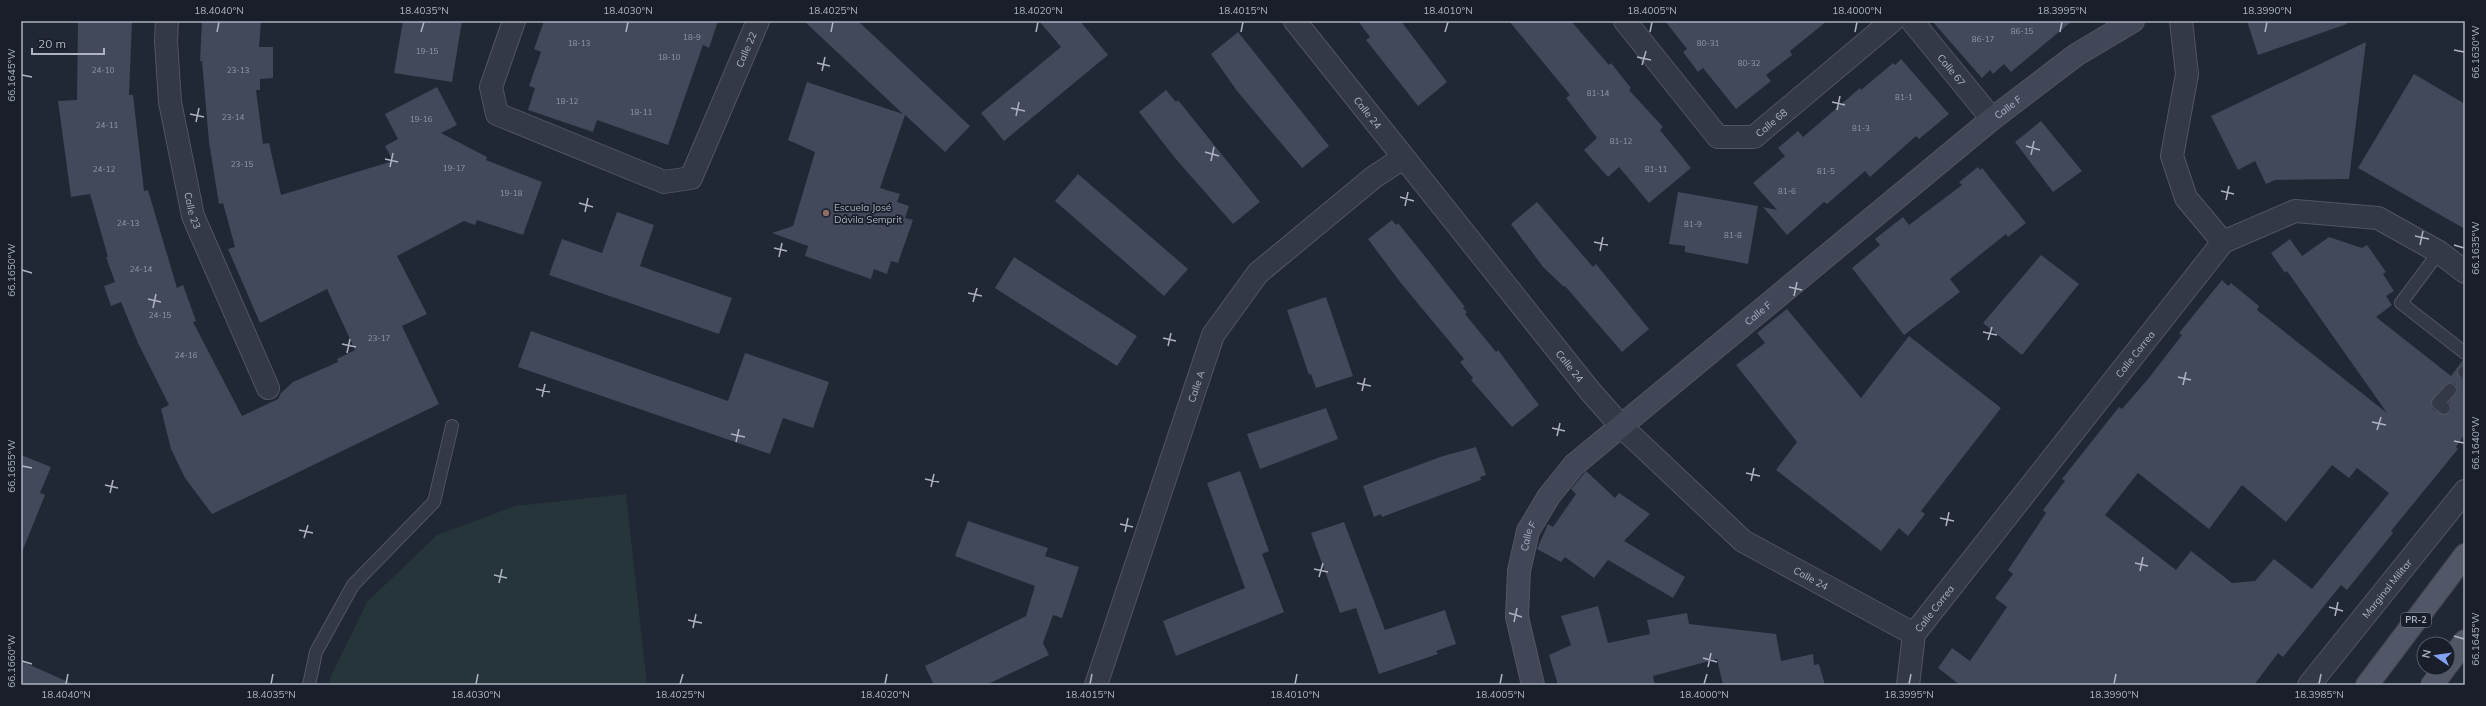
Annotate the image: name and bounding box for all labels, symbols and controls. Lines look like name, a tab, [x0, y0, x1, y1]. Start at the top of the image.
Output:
text: 18.4040°N	[194, 4, 244, 17]
text: 18.4035°N	[399, 4, 449, 17]
text: 18.4030°N	[603, 4, 653, 17]
text: 18.4025°N	[808, 4, 858, 17]
text: 18.4020°N	[1013, 4, 1063, 17]
text: 18.4015°N	[1218, 4, 1268, 17]
text: 18.4010°N	[1423, 4, 1473, 17]
text: 18.4005°N	[1627, 4, 1677, 17]
text: 18.4000°N	[1832, 4, 1882, 17]
text: 18.3995°N	[2037, 4, 2087, 17]
text: 18.3990°N	[2242, 4, 2292, 17]
text: 66.1630°W	[2469, 25, 2482, 79]
house number: 86-15	[2011, 26, 2034, 36]
scale bar	[32, 30, 104, 56]
street label: Calle 22	[733, 30, 760, 69]
house number: 18-9	[683, 32, 701, 42]
house number: 86-17	[1972, 34, 1995, 44]
text: 20 m	[38, 36, 66, 51]
house number: 18-13	[568, 38, 591, 48]
house number: 80-31	[1697, 38, 1720, 48]
house number: 19-15	[416, 46, 439, 56]
text: 66.1645°W	[5, 48, 18, 102]
street label: Calle 67	[1935, 51, 1968, 89]
house number: 18-10	[658, 52, 681, 62]
house number: 80-32	[1738, 58, 1761, 68]
house number: 24-10	[92, 65, 115, 75]
house number: 23-13	[227, 65, 250, 75]
house number: 81-14	[1587, 88, 1610, 98]
house number: 81-1	[1895, 92, 1913, 102]
street label: Calle F	[1992, 93, 2025, 122]
street label: Calle 24	[1351, 94, 1384, 132]
house number: 18-12	[556, 96, 579, 106]
street label: Calle 68	[1753, 106, 1790, 140]
house number: 18-11	[630, 107, 653, 117]
house number: 23-14	[222, 112, 245, 122]
house number: 19-16	[410, 114, 433, 124]
house number: 24-11	[96, 120, 119, 130]
house number: 81-3	[1852, 123, 1870, 133]
house number: 81-12	[1610, 136, 1633, 146]
house number: 23-15	[231, 159, 254, 169]
house number: 19-17	[443, 163, 466, 173]
house number: 24-12	[93, 164, 116, 174]
house number: 81-11	[1645, 164, 1668, 174]
house number: 81-5	[1817, 166, 1835, 176]
house number: 81-6	[1778, 186, 1796, 196]
house number: 19-18	[500, 188, 523, 198]
street label: Calle 23	[181, 191, 204, 231]
place label: Escuela José Dávila Semprit	[834, 201, 903, 226]
marker: Escuela José Dávila Semprit	[821, 208, 831, 218]
house number: 24-13	[117, 218, 140, 228]
house number: 81-9	[1684, 219, 1702, 229]
text: 66.1635°W	[2469, 221, 2482, 275]
house number: 81-8	[1724, 230, 1742, 240]
text: 66.1650°W	[5, 243, 18, 297]
house number: 24-14	[130, 264, 153, 274]
street label: Calle F	[1742, 298, 1774, 328]
house number: 24-15	[149, 310, 172, 320]
street label: Calle Correa	[2113, 328, 2158, 380]
house number: 23-17	[368, 333, 391, 343]
street label: Calle 24	[1553, 347, 1586, 385]
house number: 24-16	[175, 350, 198, 360]
street label: Calle A	[1185, 368, 1208, 404]
text: 66.1640°W	[2469, 416, 2482, 470]
text: 66.1655°W	[5, 439, 18, 493]
street label: Calle F	[1518, 518, 1540, 553]
street label: Marginal Militar	[2359, 556, 2415, 621]
street label: Calle 24	[1791, 564, 1830, 593]
street label: Calle Correa	[1912, 582, 1957, 635]
text: 66.1645°W	[2469, 612, 2482, 666]
road number: PR-2	[2401, 613, 2431, 627]
text: 66.1660°W	[5, 634, 18, 688]
north arrow	[2416, 636, 2456, 676]
text: N	[2419, 648, 2434, 659]
text: 18.4040°N	[41, 688, 91, 701]
text: 18.4035°N	[246, 688, 296, 701]
text: 18.4030°N	[451, 688, 501, 701]
text: 18.4025°N	[655, 688, 705, 701]
text: 18.4020°N	[860, 688, 910, 701]
text: 18.4015°N	[1065, 688, 1115, 701]
text: 18.4010°N	[1270, 688, 1320, 701]
text: 18.4005°N	[1475, 688, 1525, 701]
text: 18.4000°N	[1679, 688, 1729, 701]
text: 18.3995°N	[1884, 688, 1934, 701]
text: 18.3990°N	[2089, 688, 2139, 701]
text: 18.3985°N	[2294, 688, 2344, 701]

